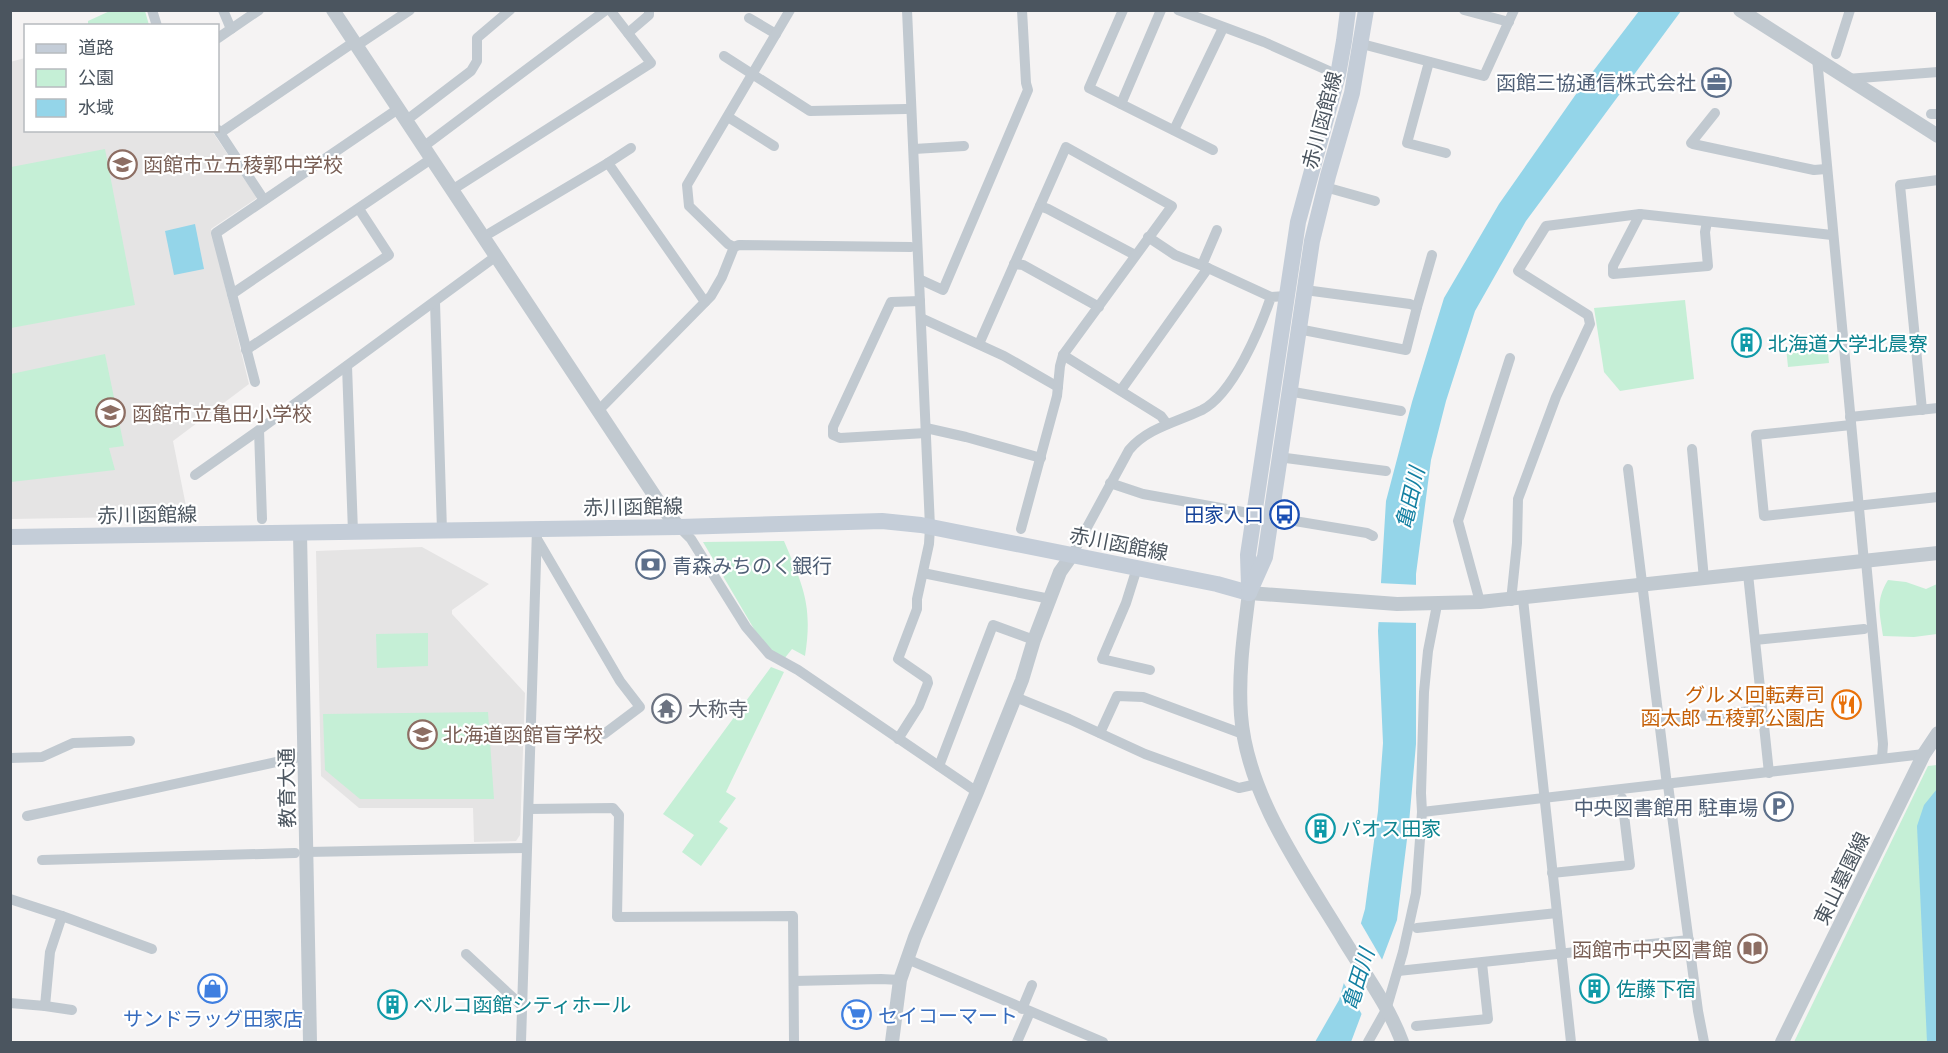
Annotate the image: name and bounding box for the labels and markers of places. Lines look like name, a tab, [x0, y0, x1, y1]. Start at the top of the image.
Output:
office icon: 函館三協通信株式会社	[1701, 66, 1733, 98]
place label: 函館三協通信株式会社	[1496, 70, 1696, 94]
school or university icon: 函館市立五稜郭中学校	[106, 148, 138, 180]
place label: 函館市立五稜郭中学校	[143, 152, 343, 176]
building icon: 北海道大学北晨寮	[1731, 327, 1763, 359]
place label: 北海道大学北晨寮	[1768, 331, 1928, 355]
school or university icon: 函館市立亀田小学校	[95, 397, 127, 429]
place label: 函館市立亀田小学校	[132, 401, 312, 425]
bus stop icon: 田家入口	[1269, 498, 1301, 530]
place label: 田家入口	[1184, 502, 1264, 526]
bank icon: 青森みちのく銀行	[635, 549, 667, 581]
place label: 青森みちのく銀行	[672, 553, 832, 577]
place label: グルメ回転寿司 函太郎 五稜郭公園店	[1641, 682, 1825, 729]
restaurant icon: グルメ回転寿司 函太郎 五稜郭公園店	[1830, 689, 1862, 721]
temple icon: 大称寺	[651, 692, 683, 724]
place label: 大称寺	[688, 696, 748, 720]
school or university icon: 北海道函館盲学校	[406, 718, 438, 750]
place label: 北海道函館盲学校	[443, 722, 603, 746]
parking icon: 中央図書館用 駐車場	[1763, 791, 1795, 823]
place label: 中央図書館用 駐車場	[1574, 795, 1758, 819]
building icon: パオス田家	[1304, 812, 1336, 844]
place label: パオス田家	[1341, 816, 1441, 840]
library icon: 函館市中央図書館	[1737, 933, 1769, 965]
place label: 函館市中央図書館	[1572, 937, 1732, 961]
shop icon: サンドラッグ田家店	[197, 972, 229, 1004]
building icon: 佐藤下宿	[1579, 972, 1611, 1004]
place label: 佐藤下宿	[1616, 976, 1696, 1000]
building icon: ベルコ函館シティホール	[376, 988, 408, 1020]
place label: ベルコ函館シティホール	[413, 992, 631, 1016]
supermarket icon: セイコーマート	[841, 999, 873, 1031]
place label: セイコーマート	[878, 1003, 1018, 1027]
place label: サンドラッグ田家店	[123, 1006, 303, 1030]

